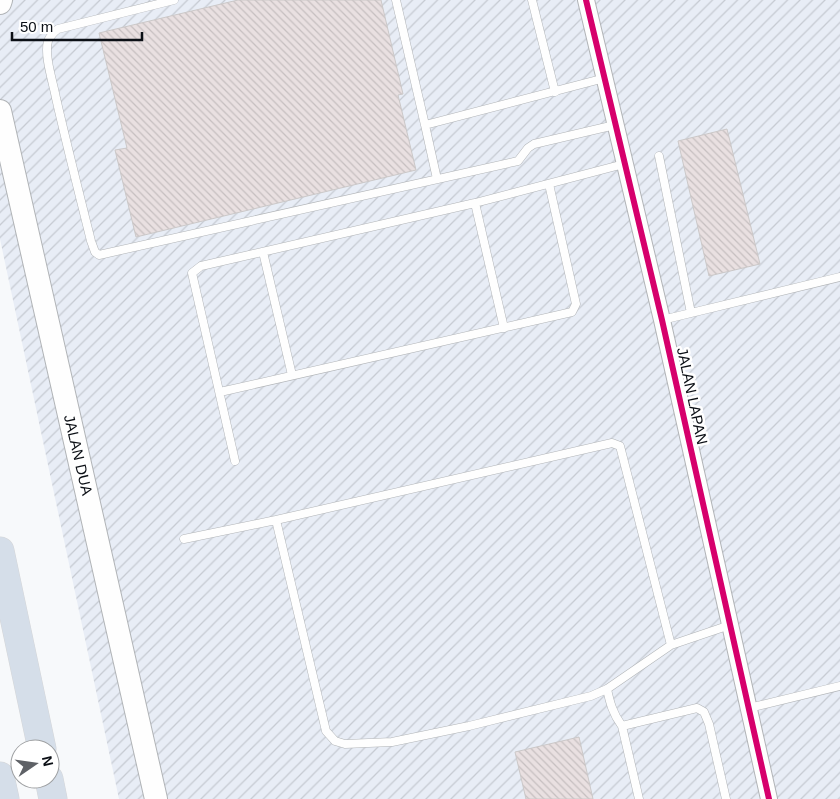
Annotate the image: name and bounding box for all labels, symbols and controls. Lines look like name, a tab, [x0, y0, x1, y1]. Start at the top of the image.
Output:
scale bar	[12, 10, 142, 42]
text: 50 m	[20, 18, 53, 35]
street label: JALAN LAPAN	[674, 346, 711, 446]
street label: JALAN DUA	[61, 413, 96, 497]
north arrow	[10, 739, 60, 789]
text: N	[39, 754, 57, 768]

